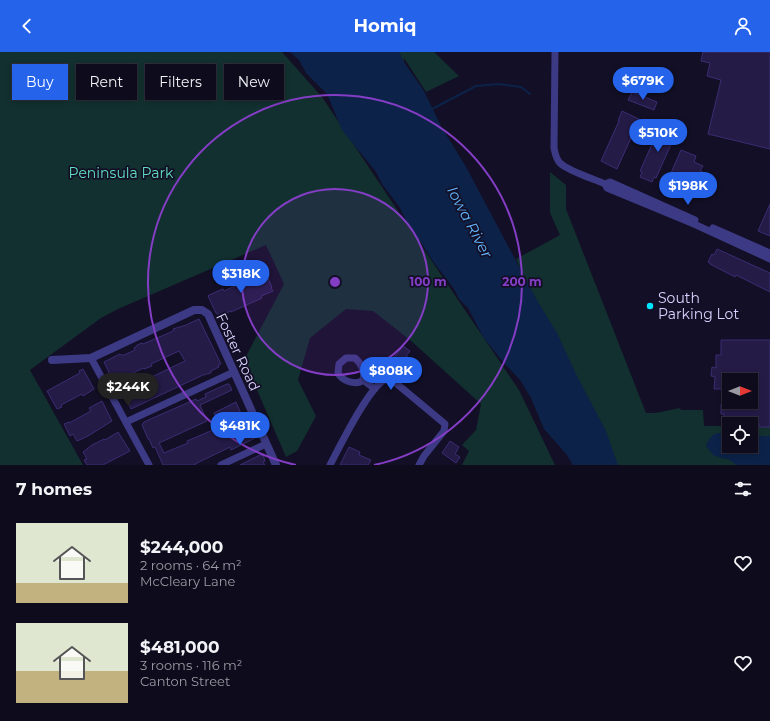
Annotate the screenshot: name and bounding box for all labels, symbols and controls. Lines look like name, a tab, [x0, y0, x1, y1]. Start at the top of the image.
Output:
icon: back	[16, 15, 38, 37]
text: Homiq	[353, 15, 417, 37]
icon: person	[732, 15, 754, 37]
chip: Buy	[12, 64, 68, 100]
chip: Rent	[76, 64, 137, 100]
chip: Filters	[145, 64, 216, 100]
chip: New	[224, 64, 284, 100]
pin: $679K	[615, 67, 671, 101]
text: $679K	[622, 72, 664, 88]
pin: $510K	[630, 119, 686, 153]
text: $510K	[638, 124, 678, 140]
park label: Peninsula Park	[69, 164, 174, 182]
pin: $198K	[660, 172, 716, 206]
text: $198K	[668, 177, 708, 193]
water label: Iowa River	[443, 183, 497, 262]
pin: $318K	[213, 260, 269, 294]
text: $318K	[221, 265, 261, 281]
text: 100 m	[410, 274, 446, 289]
text: 200 m	[502, 274, 542, 289]
centre of rings	[328, 275, 342, 289]
place label: South Parking Lot	[658, 289, 739, 323]
marker: South Parking Lot	[645, 301, 655, 311]
street label: Foster Road	[212, 310, 264, 394]
pin: $808K	[363, 357, 419, 391]
text: $808K	[369, 362, 413, 378]
pin: $244K	[100, 373, 156, 407]
north arrow	[722, 373, 758, 409]
map controls	[722, 373, 758, 453]
text: $244K	[106, 378, 150, 394]
pin: $481K	[212, 412, 268, 446]
text: $481K	[220, 417, 260, 433]
button: locate	[722, 417, 758, 453]
icon: filters	[732, 478, 754, 500]
text: 7 homes	[16, 479, 92, 499]
text: $244,000	[140, 537, 223, 557]
icon: home	[48, 539, 96, 587]
icon: heart	[732, 552, 754, 574]
text: 2 rooms · 64 m²	[140, 557, 242, 573]
text: McCleary Lane	[140, 573, 235, 589]
text: $481,000	[140, 637, 220, 657]
icon: home	[48, 639, 96, 687]
icon: heart	[732, 652, 754, 674]
text: 3 rooms · 116 m²	[140, 657, 242, 673]
text: Canton Street	[140, 673, 230, 689]

